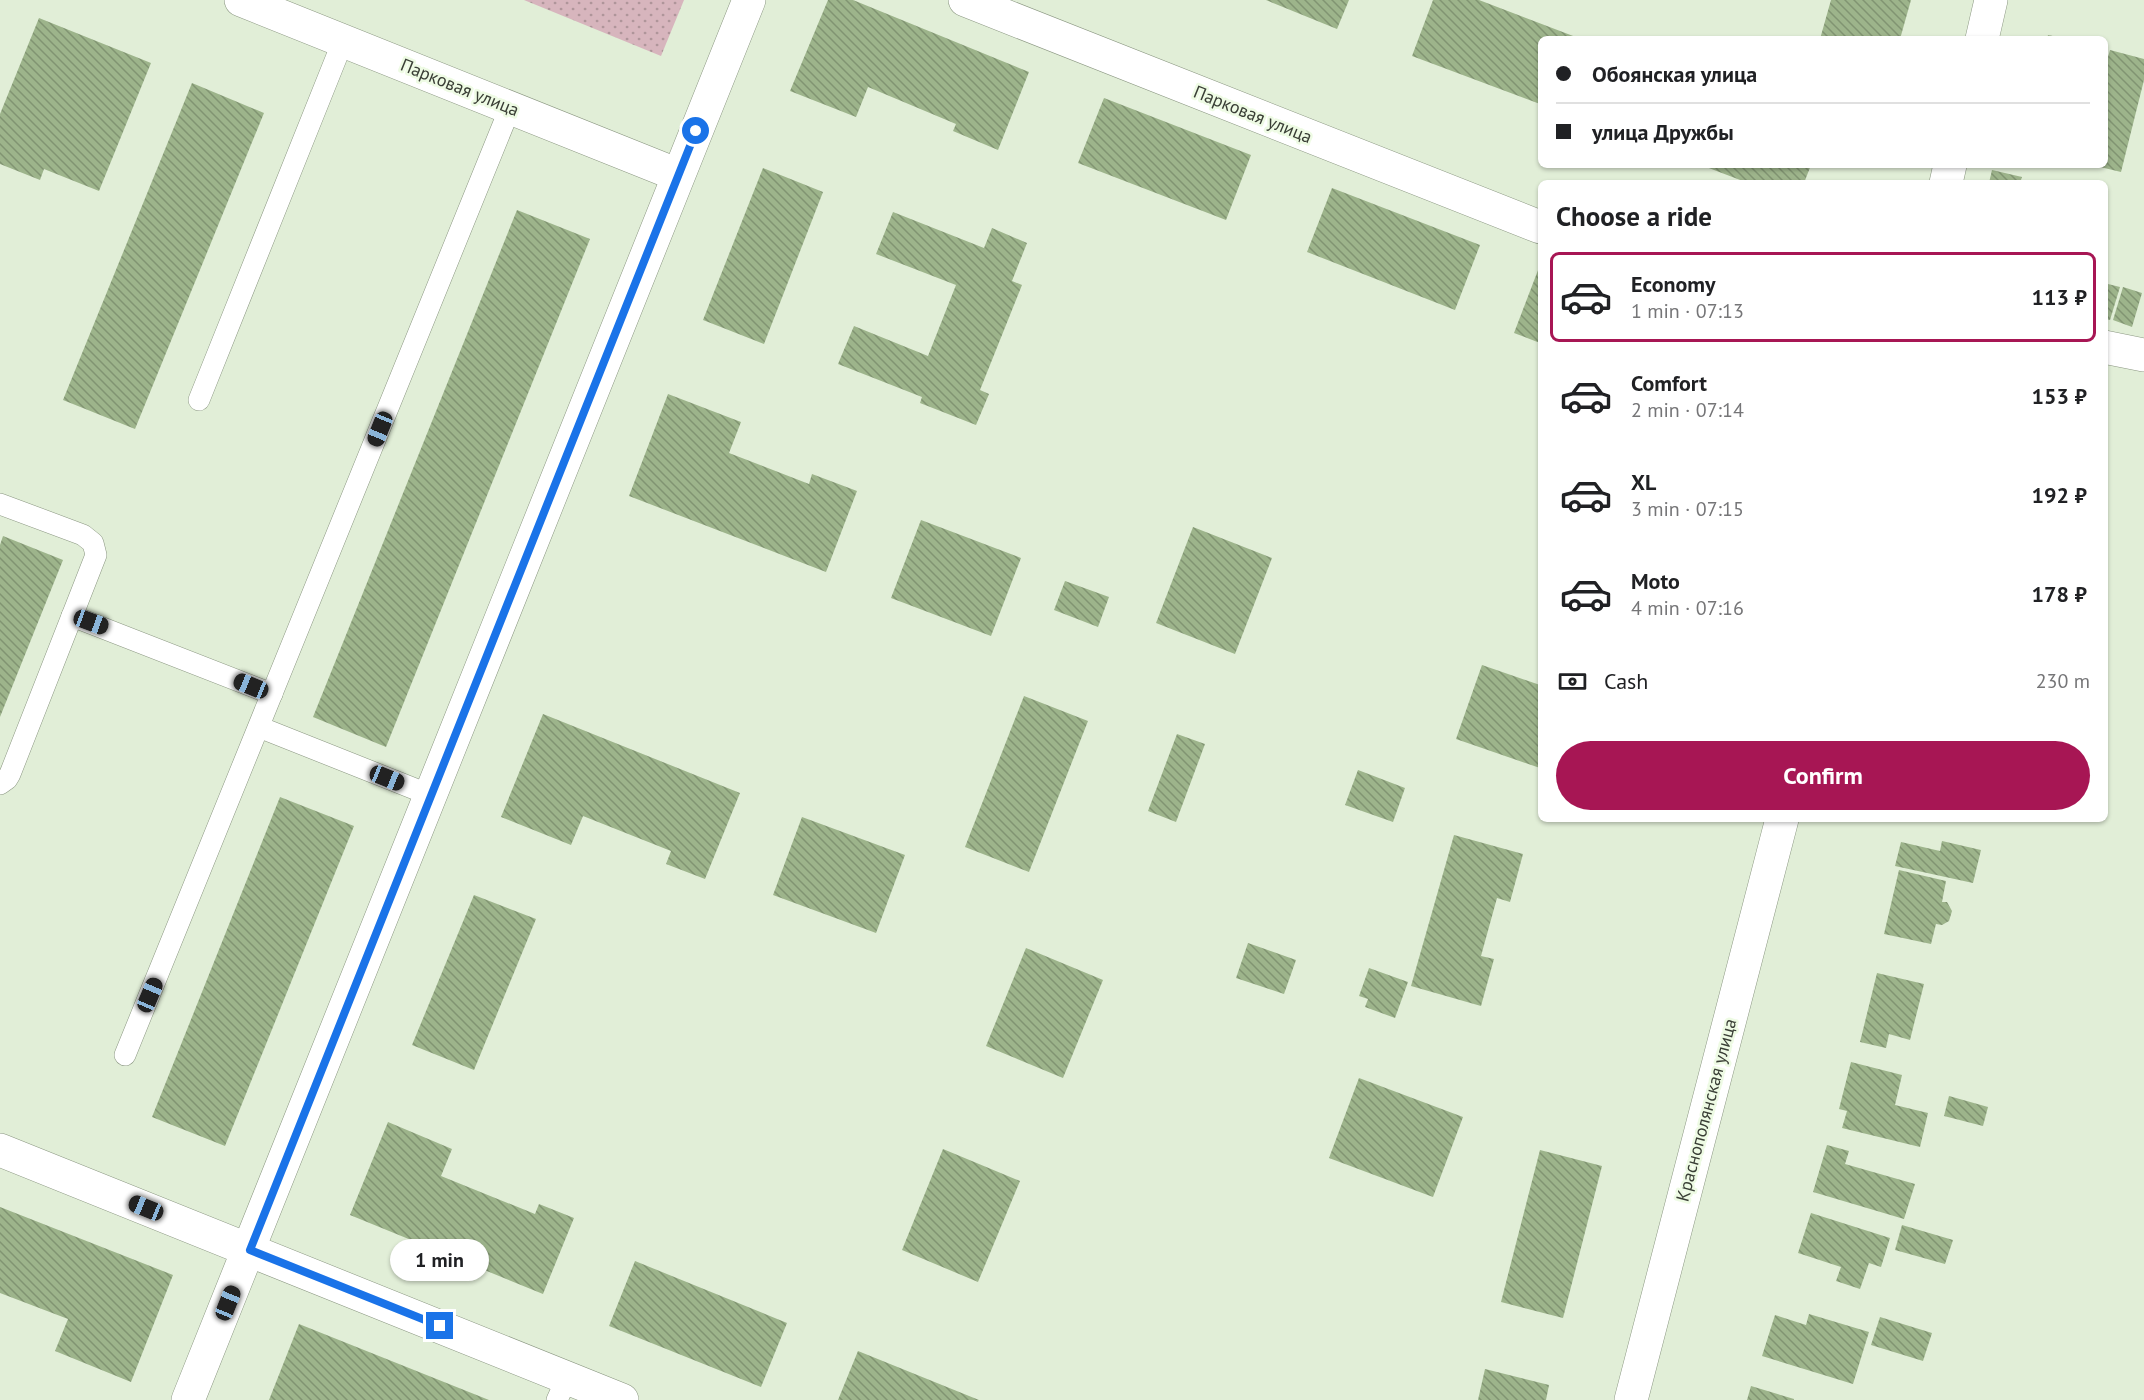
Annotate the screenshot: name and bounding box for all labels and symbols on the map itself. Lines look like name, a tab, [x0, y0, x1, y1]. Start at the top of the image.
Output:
street label: Парковая улица	[397, 53, 523, 121]
street label: Парковая улица	[1190, 80, 1316, 148]
route start	[682, 117, 709, 144]
car	[365, 409, 395, 449]
car	[71, 607, 111, 637]
car	[231, 671, 271, 701]
car	[367, 763, 407, 793]
car	[135, 975, 165, 1015]
street label: Краснополянская улица	[1671, 1016, 1741, 1204]
car	[126, 1193, 166, 1223]
callout: 1 min	[390, 1239, 490, 1281]
car	[213, 1283, 243, 1323]
route end	[426, 1312, 453, 1339]

